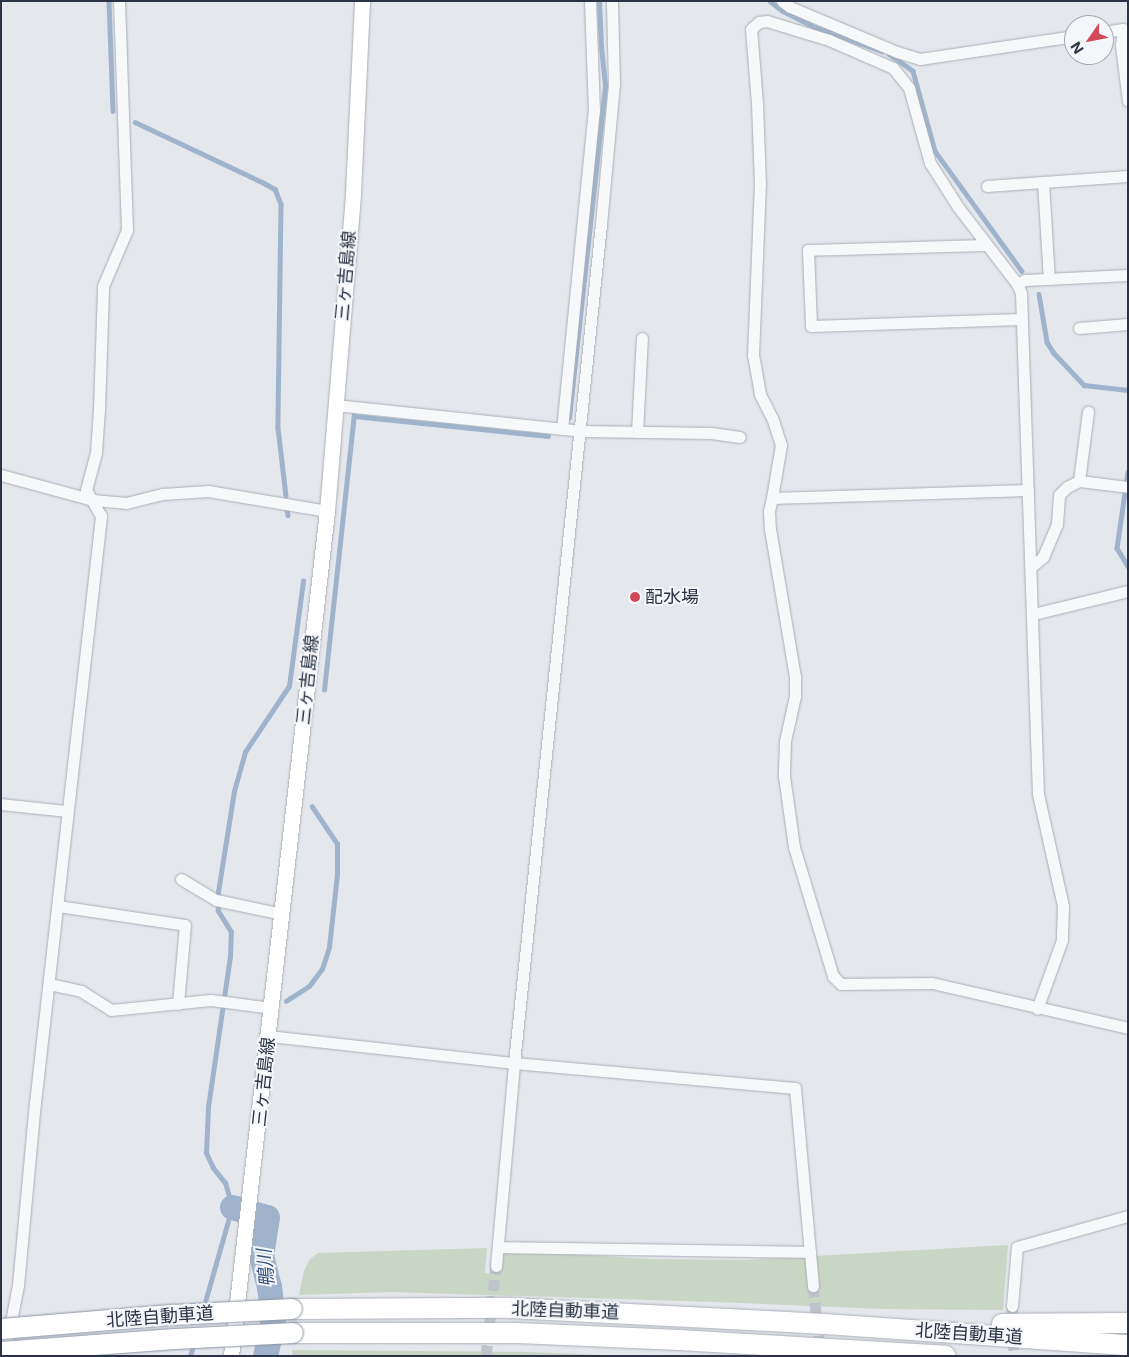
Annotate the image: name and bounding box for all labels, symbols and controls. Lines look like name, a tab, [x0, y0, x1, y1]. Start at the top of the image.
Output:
north arrow	[1064, 15, 1114, 65]
text: N	[1067, 39, 1087, 57]
street label: 三ヶ吉島線	[331, 230, 361, 322]
place label: 配水場	[645, 586, 699, 608]
marker: 配水場	[629, 591, 641, 603]
street label: 三ヶ吉島線	[293, 634, 323, 726]
street label: 三ヶ吉島線	[249, 1036, 279, 1128]
water label: 鴨川	[253, 1248, 279, 1288]
street label: 北陸自動車道	[511, 1298, 619, 1324]
street label: 北陸自動車道	[105, 1302, 215, 1332]
street label: 北陸自動車道	[914, 1319, 1024, 1349]

